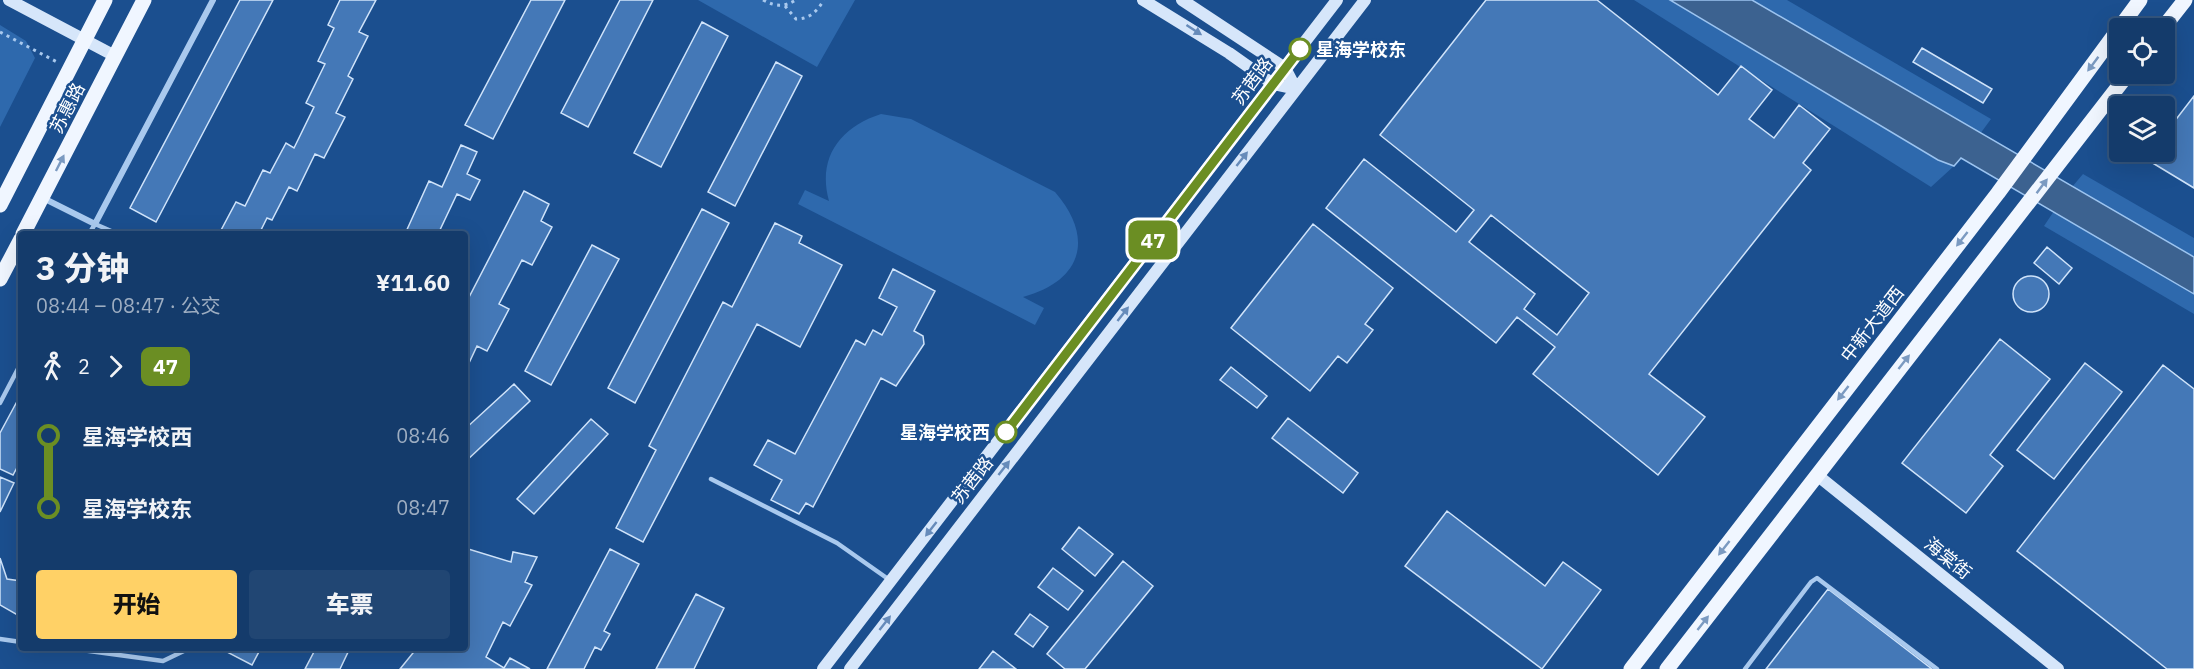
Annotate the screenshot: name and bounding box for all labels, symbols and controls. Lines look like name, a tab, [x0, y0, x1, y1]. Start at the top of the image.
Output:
map controls	[2109, 18, 2175, 162]
button: locate	[2109, 18, 2175, 84]
one-way arrow	[1186, 24, 1202, 35]
marker: 星海学校东	[1289, 38, 1311, 60]
place label: 星海学校东	[1316, 38, 1406, 61]
street label: 苏茜路	[1227, 53, 1277, 109]
one-way arrow	[2087, 55, 2099, 71]
street label: 苏惠路	[44, 79, 90, 137]
button: layers	[2109, 96, 2175, 162]
one-way arrow	[1236, 151, 1249, 167]
one-way arrow	[55, 155, 65, 172]
one-way arrow	[2036, 178, 2048, 194]
line badge: 47	[1126, 220, 1180, 260]
text: 47	[1140, 226, 1166, 254]
one-way arrow	[1956, 231, 1969, 247]
text: 3 分钟	[36, 246, 130, 289]
text: ¥11.60	[376, 268, 450, 297]
street label: 中新大道西	[1835, 281, 1909, 367]
text: 08:44 – 08:47 · 公交	[36, 292, 221, 319]
one-way arrow	[1117, 306, 1129, 321]
icon: walk	[36, 350, 69, 383]
icon: forward	[99, 350, 132, 383]
text: 47	[153, 352, 178, 380]
text: 2	[78, 353, 90, 380]
one-way arrow	[1898, 355, 1910, 370]
one-way arrow	[1838, 386, 1850, 401]
place label: 星海学校西	[900, 421, 990, 444]
marker: 星海学校西	[995, 421, 1017, 443]
text: 星海学校西	[82, 422, 192, 451]
text: 08:46	[396, 422, 450, 449]
street label: 苏茜路	[946, 452, 998, 508]
one-way arrow	[998, 460, 1011, 476]
text: 星海学校东	[82, 494, 192, 523]
text: 08:47	[396, 494, 450, 521]
one-way arrow	[925, 522, 937, 537]
street label: 海棠街	[1920, 532, 1976, 584]
one-way arrow	[1718, 539, 1730, 555]
button: 开始	[36, 570, 237, 639]
button: 车票	[249, 570, 450, 639]
one-way arrow	[879, 615, 891, 630]
one-way arrow	[1696, 615, 1708, 630]

